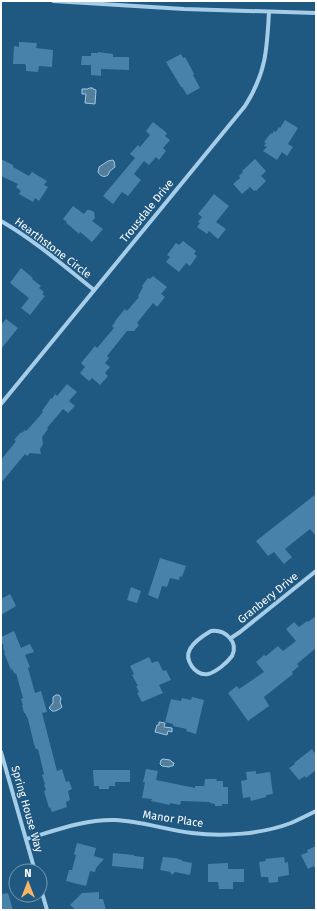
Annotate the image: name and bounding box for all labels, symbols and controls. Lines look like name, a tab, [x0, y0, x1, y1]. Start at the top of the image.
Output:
street label: Trousdale Drive	[118, 177, 176, 245]
street label: Hearthstone Circle	[12, 215, 94, 281]
street label: Granbery Drive	[235, 570, 301, 626]
street label: Spring House Way	[8, 764, 46, 854]
street label: Manor Place	[142, 808, 204, 830]
north arrow	[8, 863, 48, 903]
text: N	[24, 867, 32, 880]

